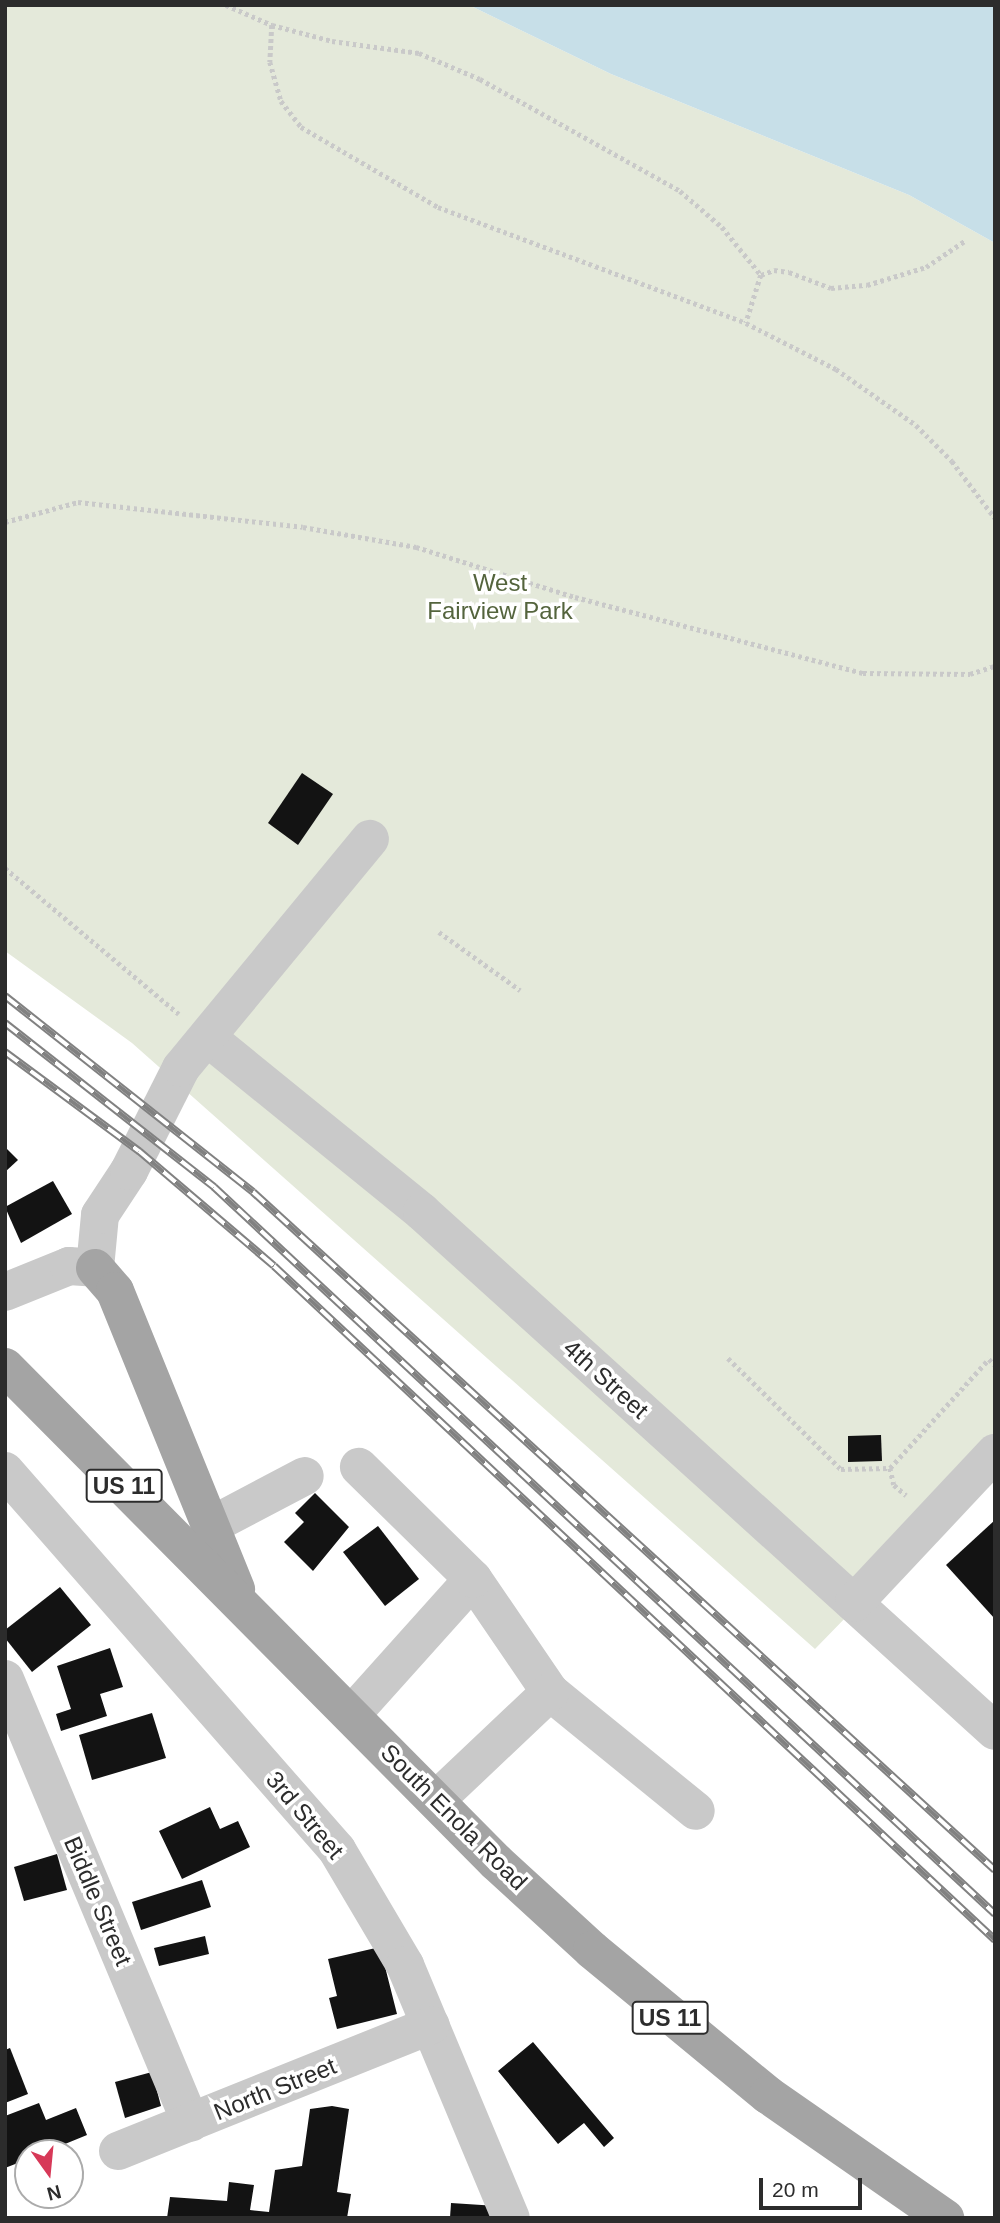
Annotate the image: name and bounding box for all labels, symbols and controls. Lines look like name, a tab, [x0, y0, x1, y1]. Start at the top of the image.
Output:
park label: West Fairview Park	[427, 569, 573, 625]
street label: 4th Street	[558, 1333, 654, 1425]
road number: US 11	[86, 1466, 162, 1506]
street label: South Enola Road	[375, 1738, 533, 1896]
street label: 3rd Street	[260, 1765, 350, 1865]
street label: Biddle Street	[58, 1832, 138, 1970]
road number: US 11	[632, 1998, 708, 2038]
street label: North Street	[210, 2051, 340, 2127]
north arrow	[14, 2139, 84, 2209]
scale bar	[762, 2164, 865, 2208]
text: 20 m	[772, 2178, 819, 2201]
text: N	[45, 2181, 63, 2205]

